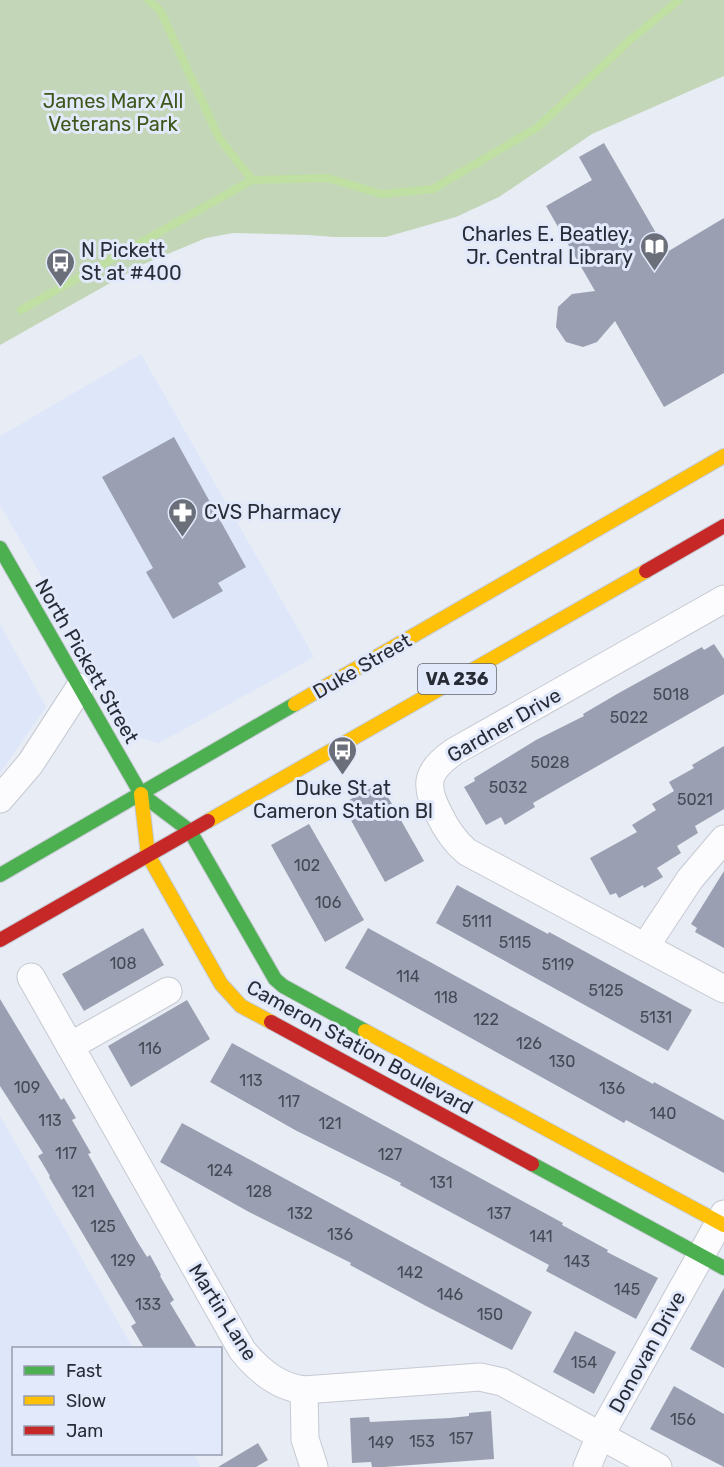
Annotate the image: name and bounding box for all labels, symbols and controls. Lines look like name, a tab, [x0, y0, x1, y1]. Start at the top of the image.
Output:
park label: James Marx All Veterans Park	[43, 89, 183, 136]
place label: Charles E. Beatley, Jr. Central Library	[462, 222, 633, 269]
library icon: Charles E. Beatley, Jr. Central Library	[638, 230, 670, 272]
place label: N Pickett St at #400	[81, 238, 182, 285]
bus stop icon: N Pickett St at #400	[44, 246, 76, 288]
pharmacy icon: CVS Pharmacy	[167, 496, 199, 538]
place label: CVS Pharmacy	[204, 500, 341, 524]
street label: North Pickett Street	[30, 574, 144, 748]
street label: Duke Street	[309, 628, 416, 704]
road number: VA 236	[418, 664, 496, 694]
street label: Gardner Drive	[443, 683, 565, 767]
house number: 5018	[653, 685, 689, 704]
house number: 5022	[610, 708, 648, 727]
bus stop icon: Duke St at Cameron Station Bl	[327, 734, 359, 776]
house number: 5028	[530, 753, 570, 772]
place label: Duke St at Cameron Station Bl	[253, 776, 433, 823]
house number: 5032	[489, 778, 527, 797]
house number: 5021	[677, 790, 713, 809]
house number: 102	[294, 856, 320, 875]
house number: 106	[315, 893, 342, 912]
house number: 5111	[462, 912, 492, 931]
house number: 5115	[499, 933, 531, 952]
house number: 108	[109, 954, 137, 973]
house number: 5119	[542, 955, 574, 974]
house number: 114	[396, 967, 420, 986]
street label: Cameron Station Boulevard	[243, 975, 477, 1119]
house number: 5125	[588, 981, 624, 1000]
house number: 118	[434, 988, 458, 1007]
house number: 5131	[640, 1008, 672, 1027]
house number: 122	[473, 1010, 499, 1029]
house number: 126	[516, 1034, 542, 1053]
house number: 116	[138, 1039, 162, 1058]
house number: 130	[549, 1052, 575, 1071]
house number: 113	[239, 1071, 263, 1090]
house number: 109	[14, 1078, 40, 1097]
house number: 136	[599, 1079, 625, 1098]
house number: 117	[278, 1092, 300, 1111]
house number: 140	[650, 1104, 676, 1123]
house number: 113	[38, 1111, 62, 1130]
house number: 121	[318, 1114, 342, 1133]
house number: 117	[55, 1144, 77, 1163]
house number: 127	[378, 1145, 402, 1164]
house number: 124	[207, 1161, 233, 1180]
house number: 131	[429, 1173, 453, 1192]
house number: 121	[71, 1182, 95, 1201]
house number: 128	[246, 1182, 272, 1201]
house number: 132	[287, 1204, 313, 1223]
house number: 137	[487, 1204, 511, 1223]
house number: 125	[90, 1217, 116, 1236]
house number: 136	[327, 1225, 353, 1244]
house number: 141	[529, 1227, 553, 1246]
house number: 129	[110, 1251, 136, 1270]
house number: 143	[564, 1252, 590, 1271]
street label: Martin Lane	[184, 1259, 262, 1365]
house number: 142	[397, 1263, 423, 1282]
house number: 145	[614, 1280, 640, 1299]
house number: 146	[437, 1285, 464, 1304]
street label: Donovan Drive	[604, 1287, 690, 1417]
house number: 133	[135, 1295, 161, 1314]
house number: 150	[477, 1305, 503, 1324]
legend	[12, 1347, 222, 1455]
house number: 154	[571, 1353, 597, 1372]
text: Fast	[66, 1360, 102, 1382]
text: Slow	[66, 1390, 106, 1412]
house number: 156	[670, 1410, 696, 1429]
text: Jam	[66, 1420, 103, 1442]
house number: 157	[449, 1429, 473, 1448]
house number: 153	[409, 1432, 435, 1451]
house number: 149	[368, 1433, 394, 1452]

